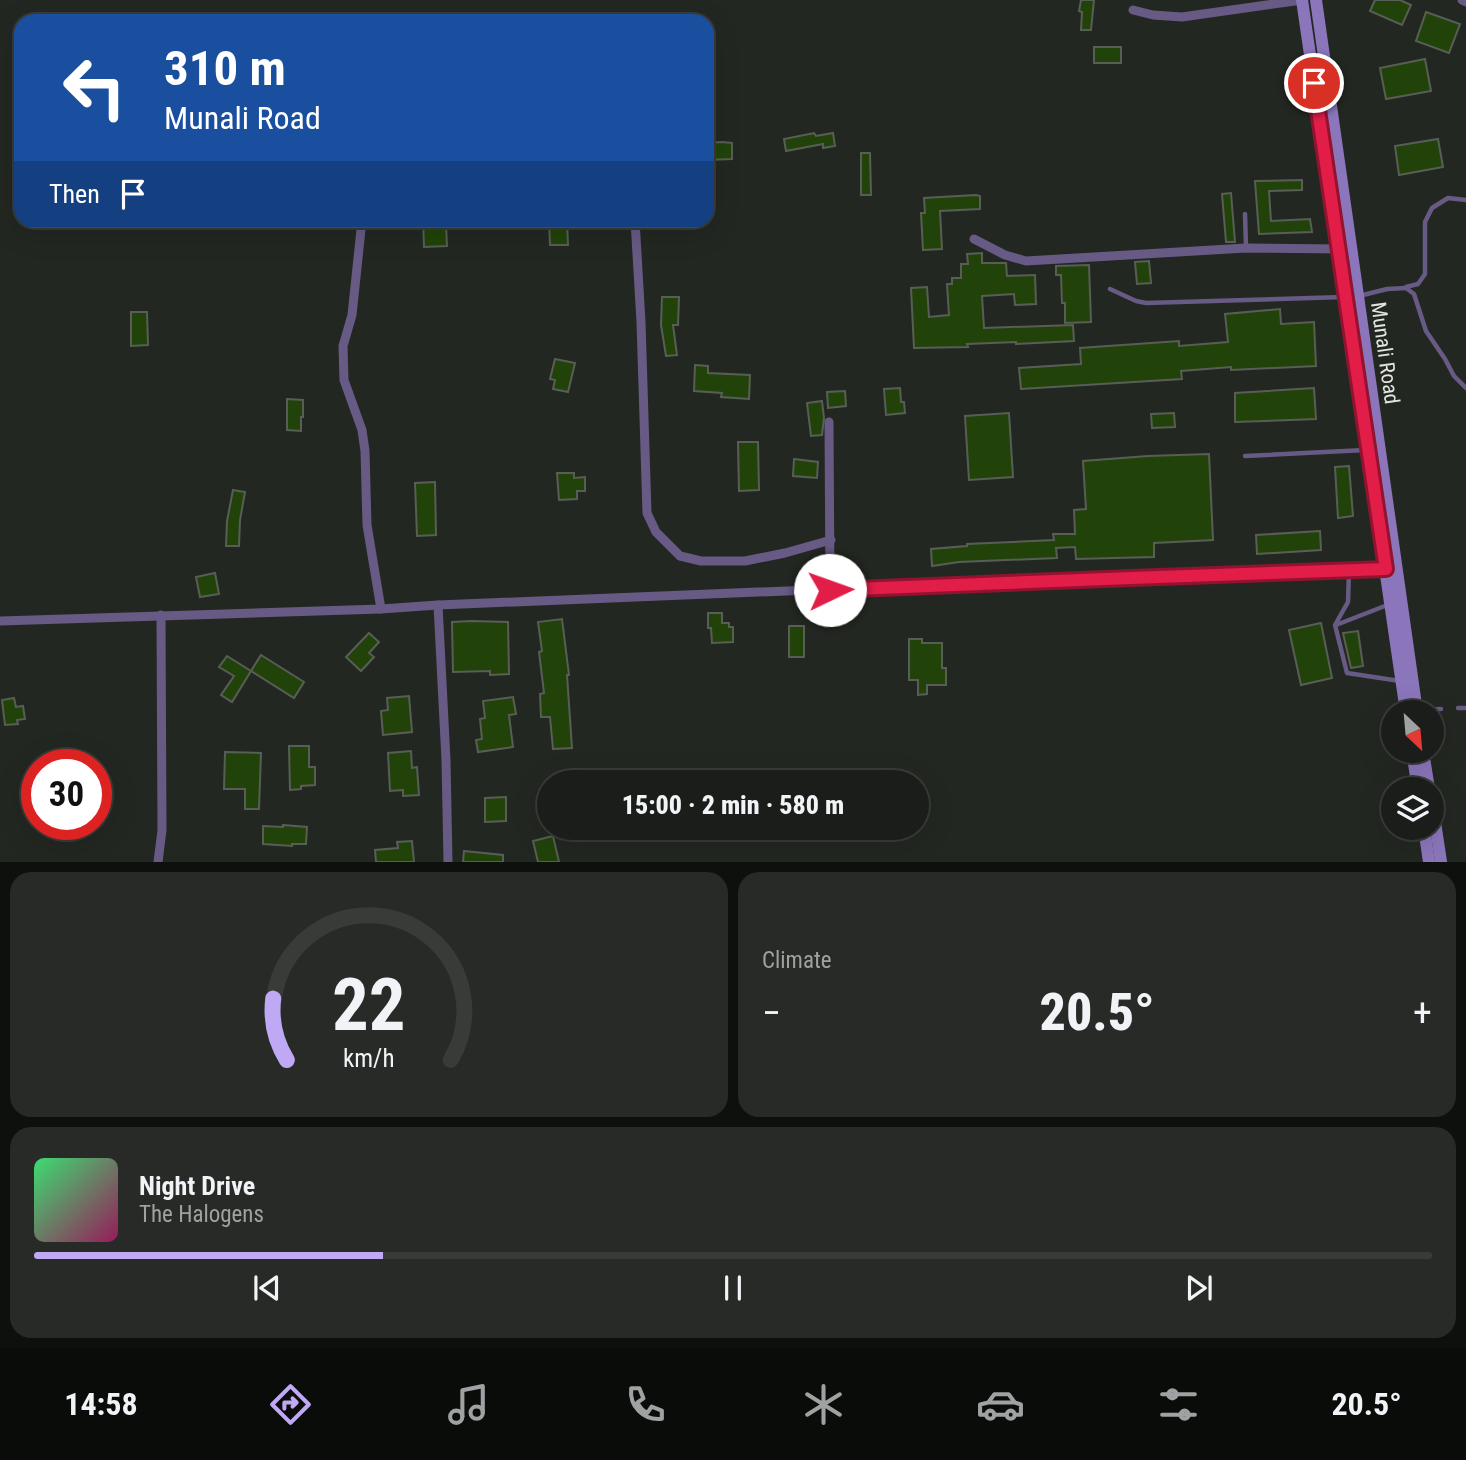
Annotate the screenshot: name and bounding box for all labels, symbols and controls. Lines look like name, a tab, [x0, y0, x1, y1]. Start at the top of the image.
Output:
text: 310 m	[164, 40, 286, 97]
icon: left	[49, 42, 140, 133]
pin	[1284, 53, 1344, 113]
icon: arrive	[1295, 64, 1333, 102]
text: Munali Road	[164, 99, 321, 137]
icon: arrive	[114, 175, 152, 213]
text: Then	[49, 179, 100, 209]
street label: Munali Road	[1366, 300, 1404, 406]
position arrow	[793, 553, 867, 627]
north arrow	[1381, 700, 1444, 763]
map controls	[1381, 700, 1444, 840]
speed limit sign: 30	[21, 749, 112, 840]
button: layers	[1381, 777, 1444, 840]
text: 15:00 · 2 min · 580 m	[622, 790, 844, 820]
text: Climate	[762, 947, 832, 974]
text: 22	[332, 963, 406, 1049]
text: 20.5°	[1039, 982, 1155, 1043]
text: −	[762, 991, 781, 1035]
text: +	[1413, 991, 1432, 1035]
text: km/h	[343, 1044, 395, 1073]
text: Night Drive	[139, 1171, 255, 1201]
text: The Halogens	[139, 1201, 264, 1228]
icon: previous	[248, 1269, 286, 1307]
icon: pause	[714, 1269, 752, 1307]
icon: next	[1180, 1269, 1218, 1307]
icon: directions	[266, 1380, 315, 1429]
icon: music	[444, 1380, 493, 1429]
icon: phone	[621, 1380, 670, 1429]
icon: climate	[799, 1380, 848, 1429]
icon: car	[976, 1380, 1025, 1429]
icon: filters	[1154, 1380, 1203, 1429]
text: 14:58	[64, 1385, 138, 1423]
text: 20.5°	[1331, 1385, 1402, 1423]

